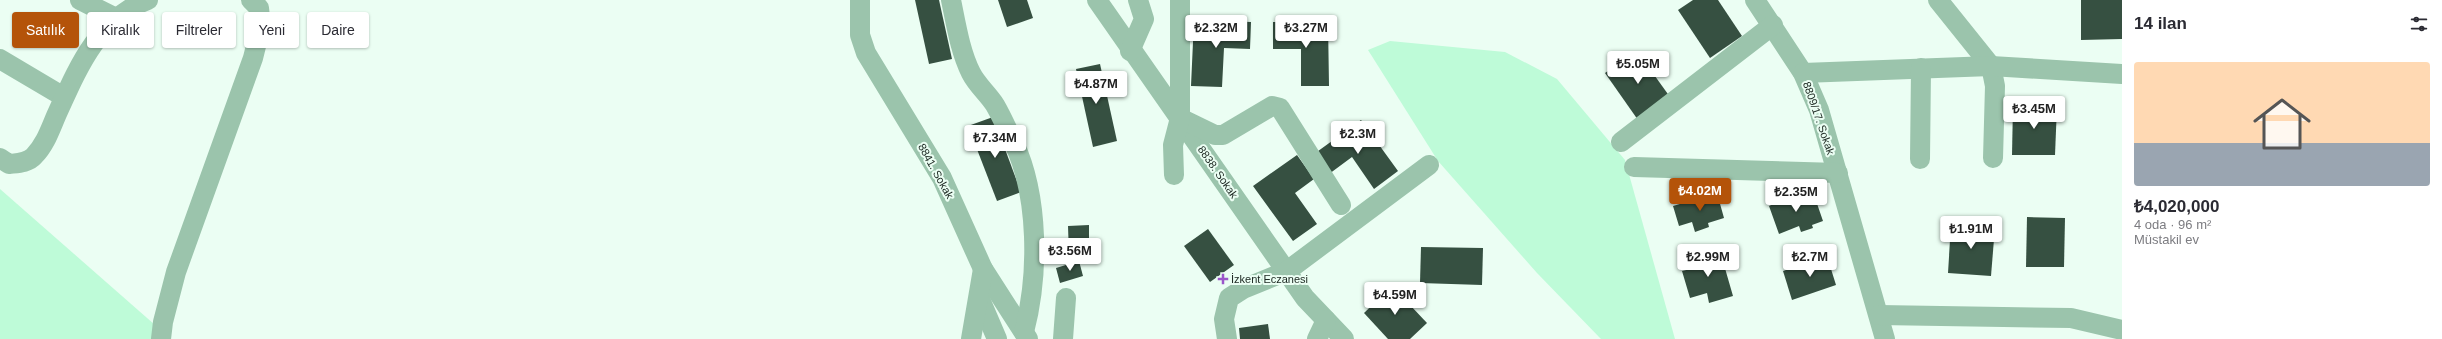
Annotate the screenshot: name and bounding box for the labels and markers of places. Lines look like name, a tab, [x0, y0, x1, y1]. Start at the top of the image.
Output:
pin: ₺2.32M	[1183, 15, 1249, 49]
pin: ₺3.27M	[1273, 15, 1339, 49]
pin: ₺5.05M	[1605, 51, 1671, 85]
pin: ₺4.87M	[1063, 71, 1129, 105]
pin: ₺3.45M	[2001, 96, 2067, 130]
pin: ₺2.3M	[1330, 121, 1386, 155]
pin: ₺7.34M	[962, 125, 1028, 159]
pin: ₺4.02M	[1667, 178, 1733, 212]
pin: ₺2.35M	[1763, 179, 1829, 213]
pin: ₺1.91M	[1938, 216, 2004, 250]
pin: ₺3.56M	[1037, 238, 1103, 272]
pin: ₺2.99M	[1675, 244, 1741, 278]
pin: ₺2.7M	[1782, 244, 1838, 278]
place label: İzkent Eczanesi	[1231, 273, 1308, 285]
marker: İzkent Eczanesi	[1218, 274, 1228, 284]
pin: ₺4.59M	[1362, 282, 1428, 316]

